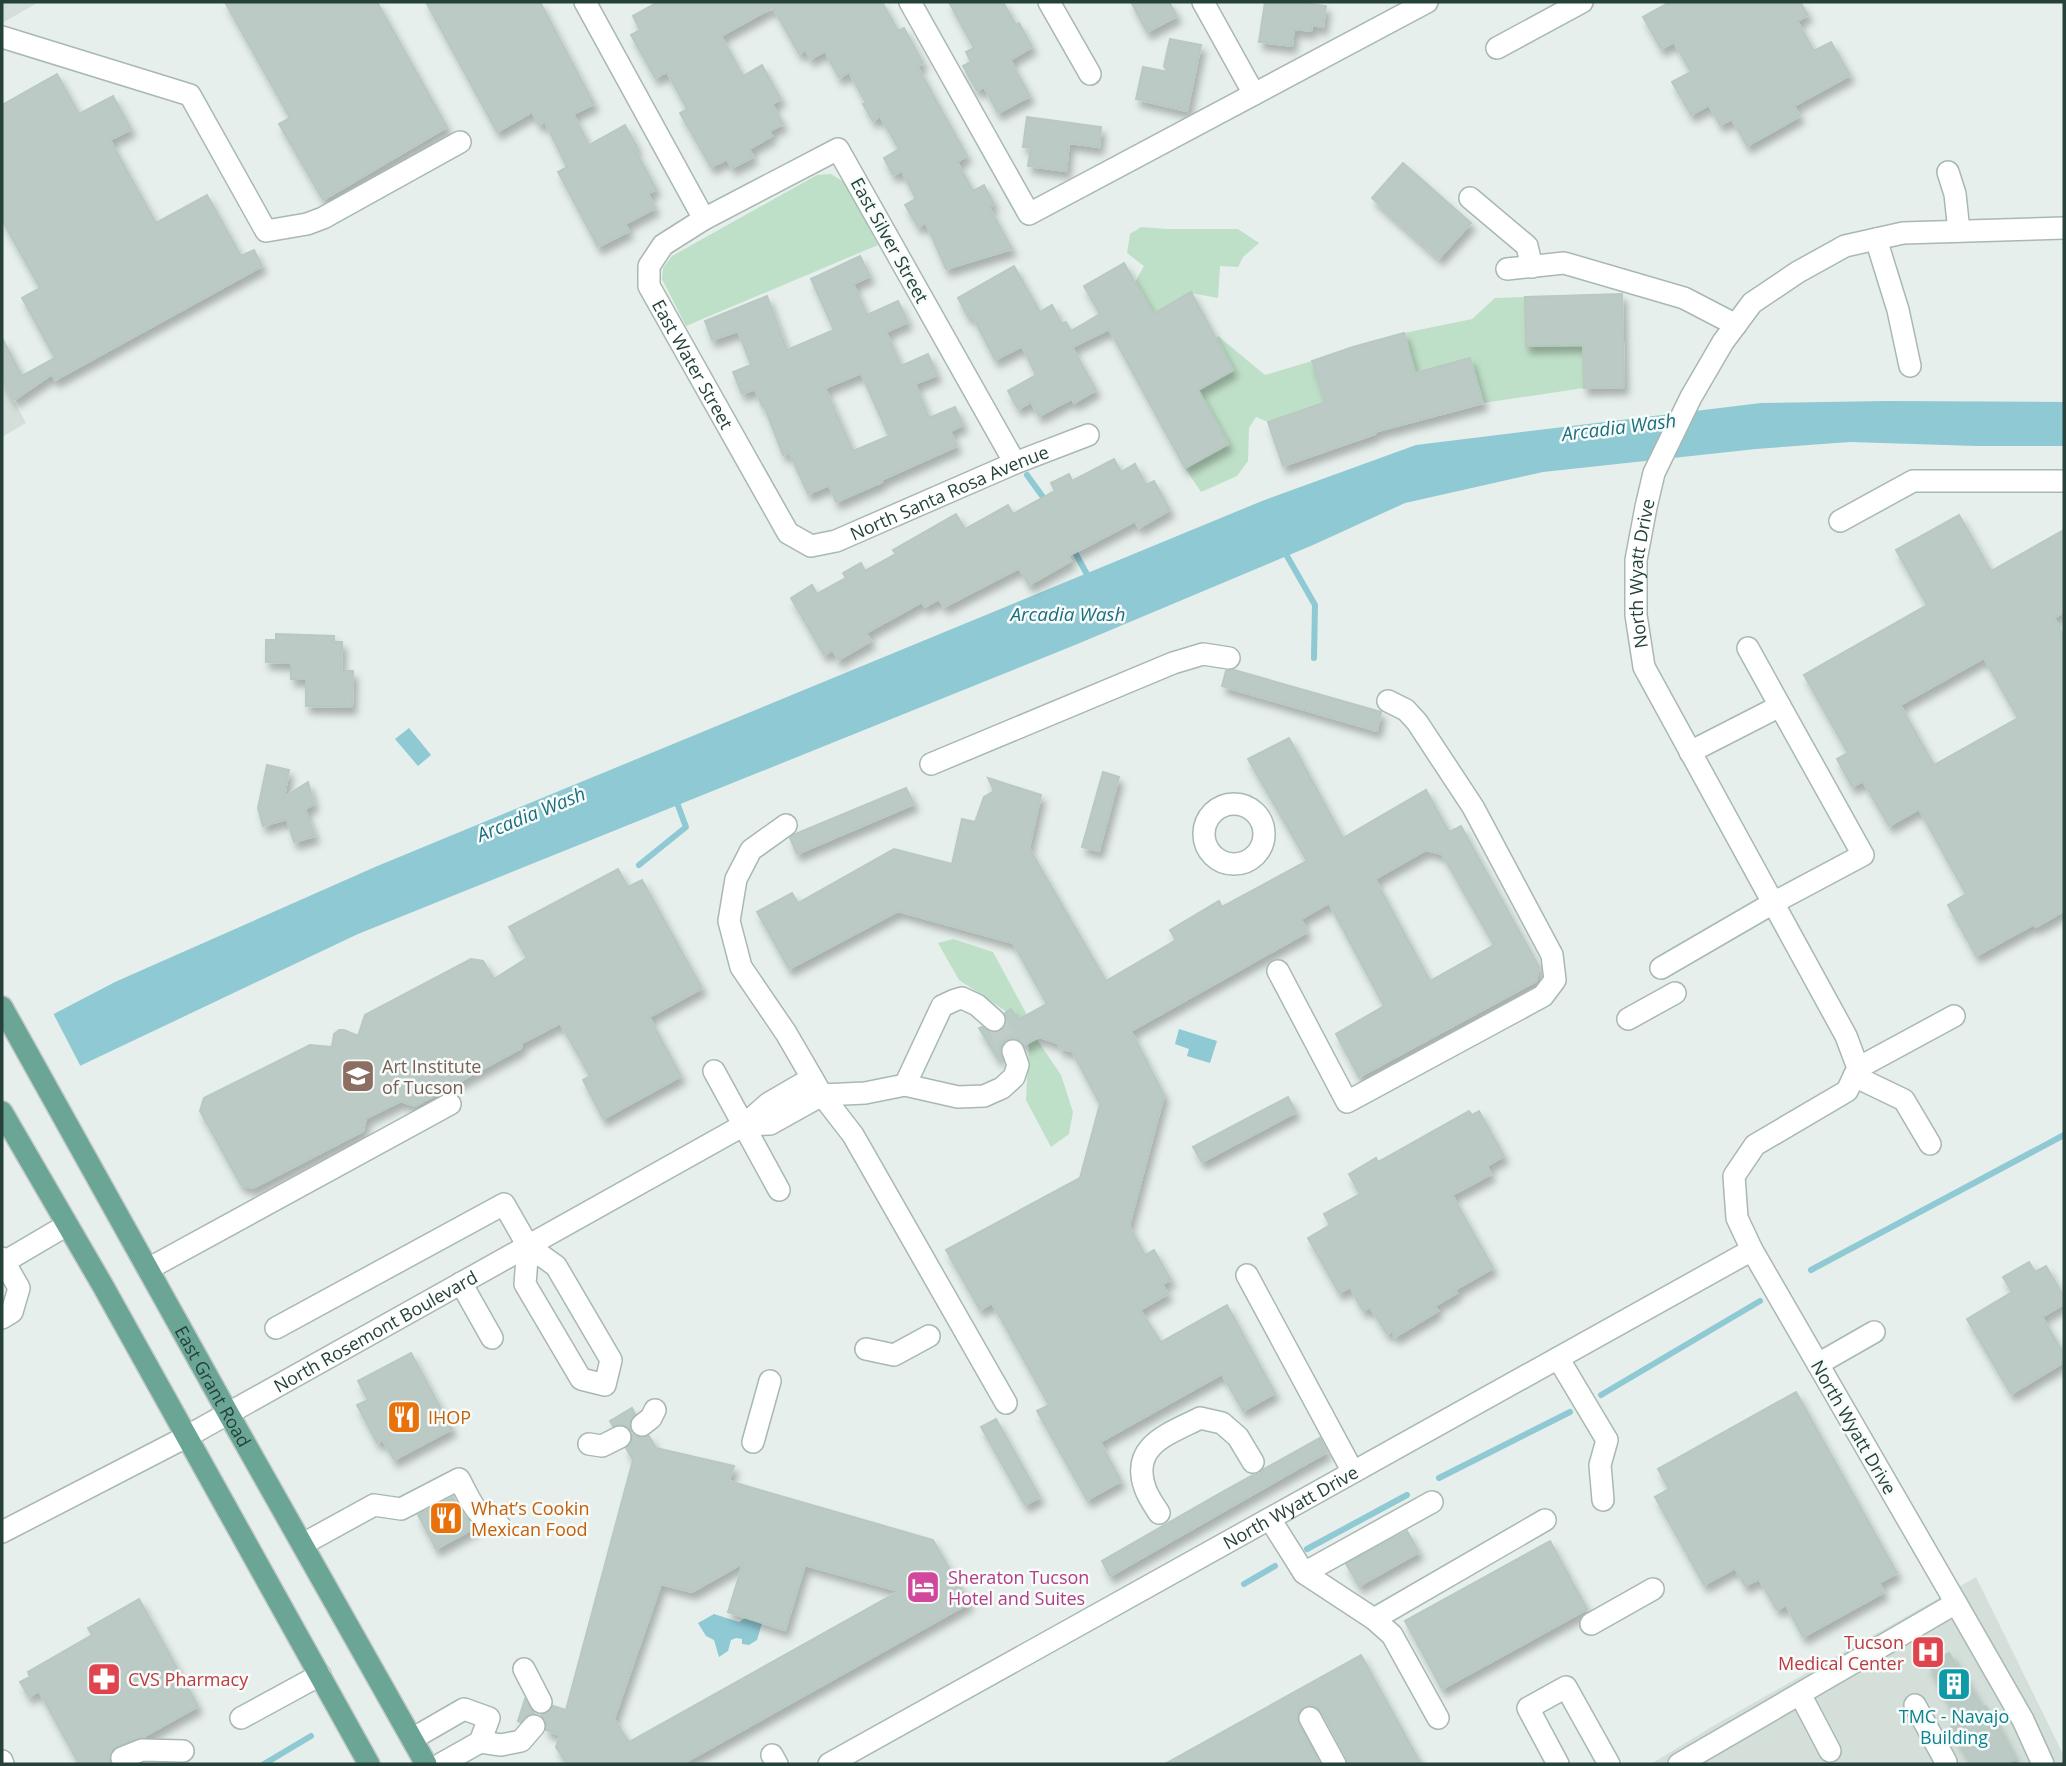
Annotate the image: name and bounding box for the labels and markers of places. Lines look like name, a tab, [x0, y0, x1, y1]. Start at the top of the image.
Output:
place label: Art Institute of Tucson	[382, 1054, 481, 1099]
school or university icon: Art Institute of Tucson	[339, 1057, 377, 1095]
restaurant icon: IHOP	[385, 1398, 423, 1436]
place label: IHOP	[428, 1405, 471, 1429]
place label: What’s Cookin Mexican Food	[471, 1496, 589, 1541]
restaurant icon: What’s Cookin Mexican Food	[427, 1499, 465, 1537]
place label: Sheraton Tucson Hotel and Suites	[948, 1565, 1089, 1610]
hotel icon: Sheraton Tucson Hotel and Suites	[904, 1568, 942, 1606]
place label: Tucson Medical Center	[1778, 1630, 1905, 1675]
hospital icon: Tucson Medical Center	[1909, 1633, 1947, 1671]
pharmacy icon: CVS Pharmacy	[85, 1660, 123, 1698]
building icon: TMC - Navajo Building	[1935, 1665, 1973, 1703]
place label: CVS Pharmacy	[128, 1667, 249, 1691]
place label: TMC - Navajo Building	[1899, 1704, 2009, 1749]

